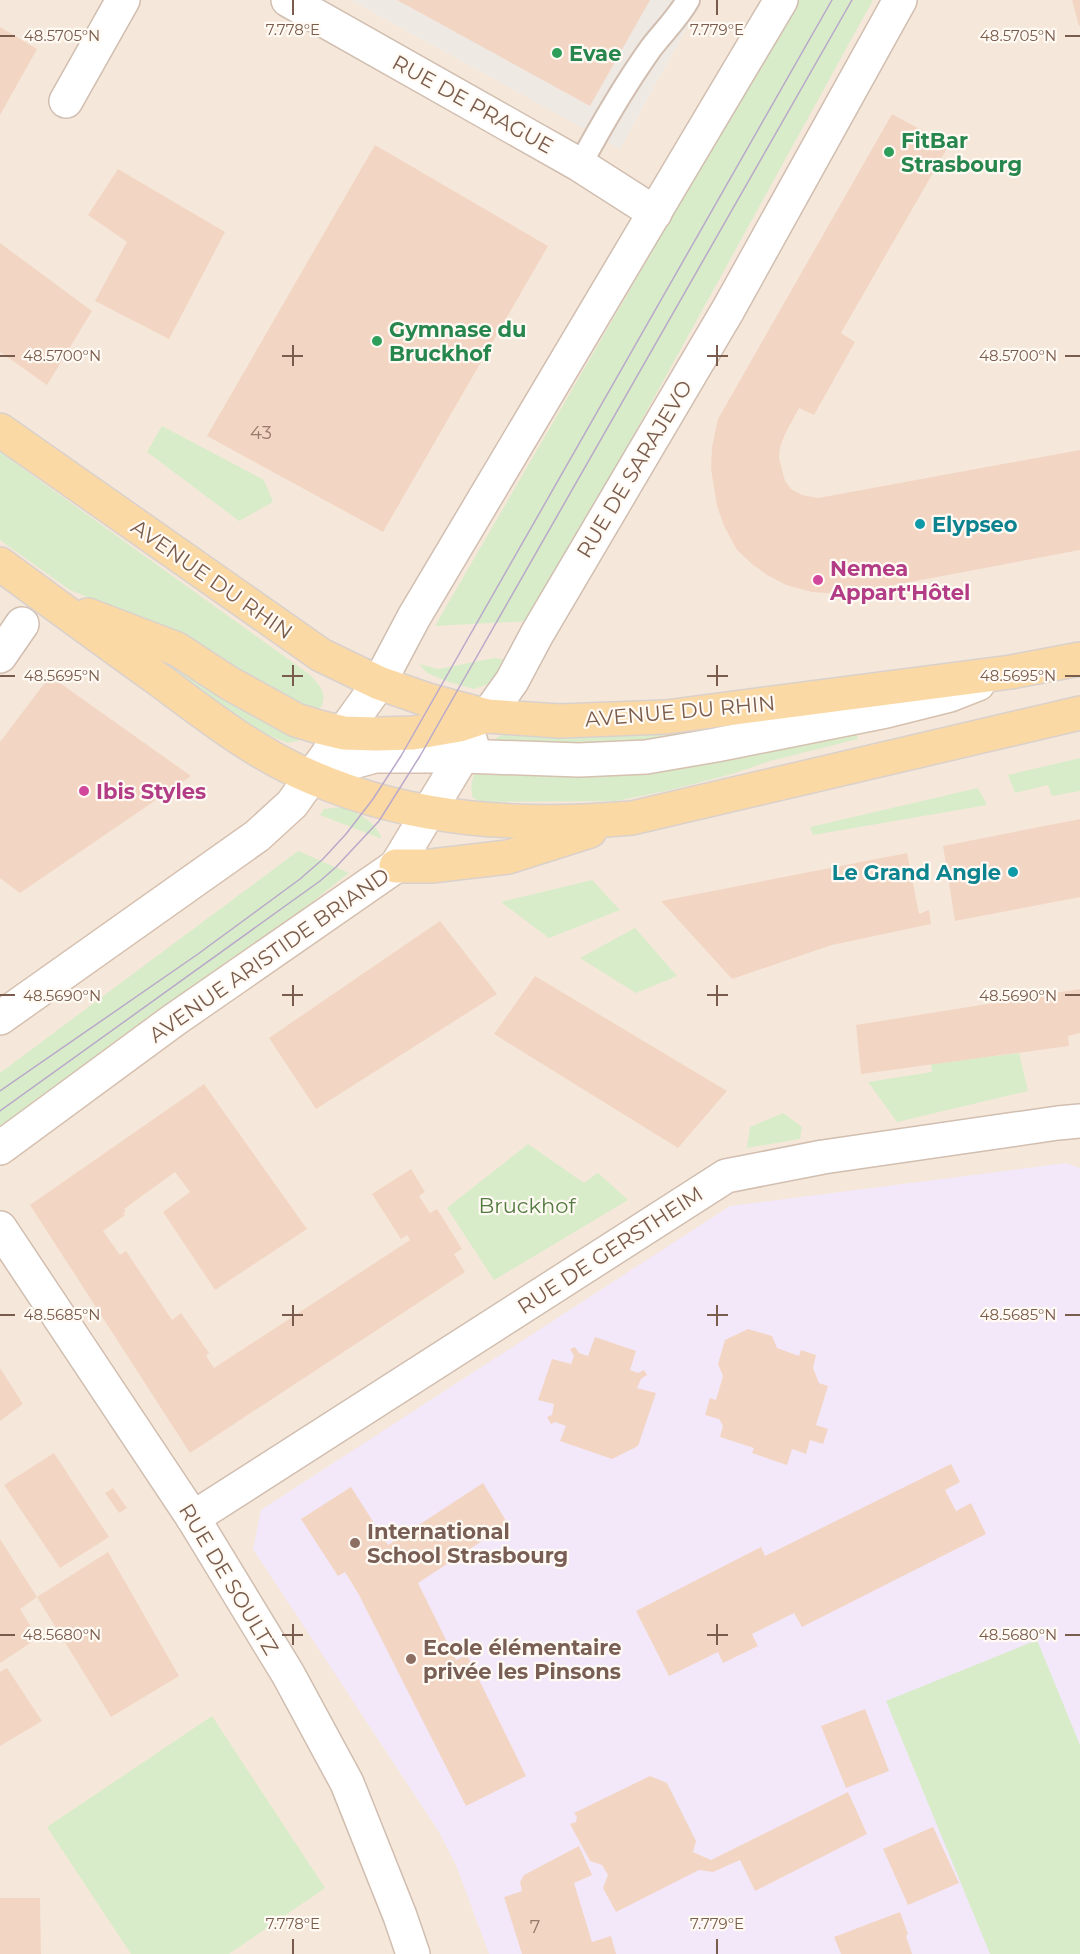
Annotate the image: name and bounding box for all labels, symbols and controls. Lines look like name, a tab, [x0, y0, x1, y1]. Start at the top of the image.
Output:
text: 7.778°E	[266, 20, 320, 39]
text: 7.779°E	[690, 20, 744, 39]
text: 48.5705°N	[24, 26, 100, 45]
text: 48.5705°N	[980, 26, 1056, 45]
place label: Evae	[569, 41, 621, 66]
marker: Evae	[550, 46, 564, 60]
street label: RUE DE PRAGUE	[388, 49, 558, 159]
place label: FitBar Strasbourg	[901, 128, 1022, 177]
marker: FitBar Strasbourg	[882, 145, 896, 159]
place label: Gymnase du Bruckhof	[389, 317, 527, 366]
marker: Gymnase du Bruckhof	[370, 334, 384, 348]
text: 48.5700°N	[23, 346, 101, 365]
text: 48.5700°N	[979, 346, 1057, 365]
street label: RUE DE SARAJEVO	[571, 376, 697, 562]
house number: 43	[250, 422, 272, 444]
place label: Elypseo	[932, 512, 1018, 537]
street label: AVENUE DU RHIN	[127, 514, 297, 644]
marker: Elypseo	[913, 517, 927, 531]
place label: Nemea Appart'Hôtel	[829, 556, 970, 605]
marker: Nemea Appart'Hôtel	[811, 573, 825, 587]
text: 48.5695°N	[24, 666, 100, 685]
text: 48.5695°N	[980, 666, 1056, 685]
street label: AVENUE DU RHIN	[584, 690, 776, 732]
place label: Ibis Styles	[96, 779, 206, 804]
marker: Ibis Styles	[77, 784, 91, 798]
place label: Le Grand Angle	[832, 860, 1001, 885]
street label: AVENUE ARISTIDE BRIAND	[144, 862, 394, 1048]
marker: Le Grand Angle	[1006, 865, 1020, 879]
text: 48.5690°N	[23, 986, 101, 1005]
text: 48.5690°N	[979, 986, 1057, 1005]
street label: RUE DE GERSTHEIM	[513, 1181, 707, 1319]
park label: Bruckhof	[478, 1193, 576, 1218]
text: 48.5685°N	[24, 1305, 100, 1324]
text: 48.5685°N	[980, 1305, 1056, 1324]
street label: RUE DE SOULTZ	[174, 1499, 284, 1659]
place label: International School Strasbourg	[367, 1519, 568, 1568]
marker: International School Strasbourg	[348, 1536, 362, 1550]
text: 48.5680°N	[23, 1625, 101, 1644]
text: 48.5680°N	[979, 1625, 1057, 1644]
place label: Ecole élémentaire privée les Pinsons	[423, 1635, 621, 1684]
marker: Ecole élémentaire privée les Pinsons	[404, 1652, 418, 1666]
text: 7.778°E	[266, 1914, 320, 1933]
text: 7.779°E	[690, 1914, 744, 1933]
house number: 7	[530, 1916, 540, 1938]

